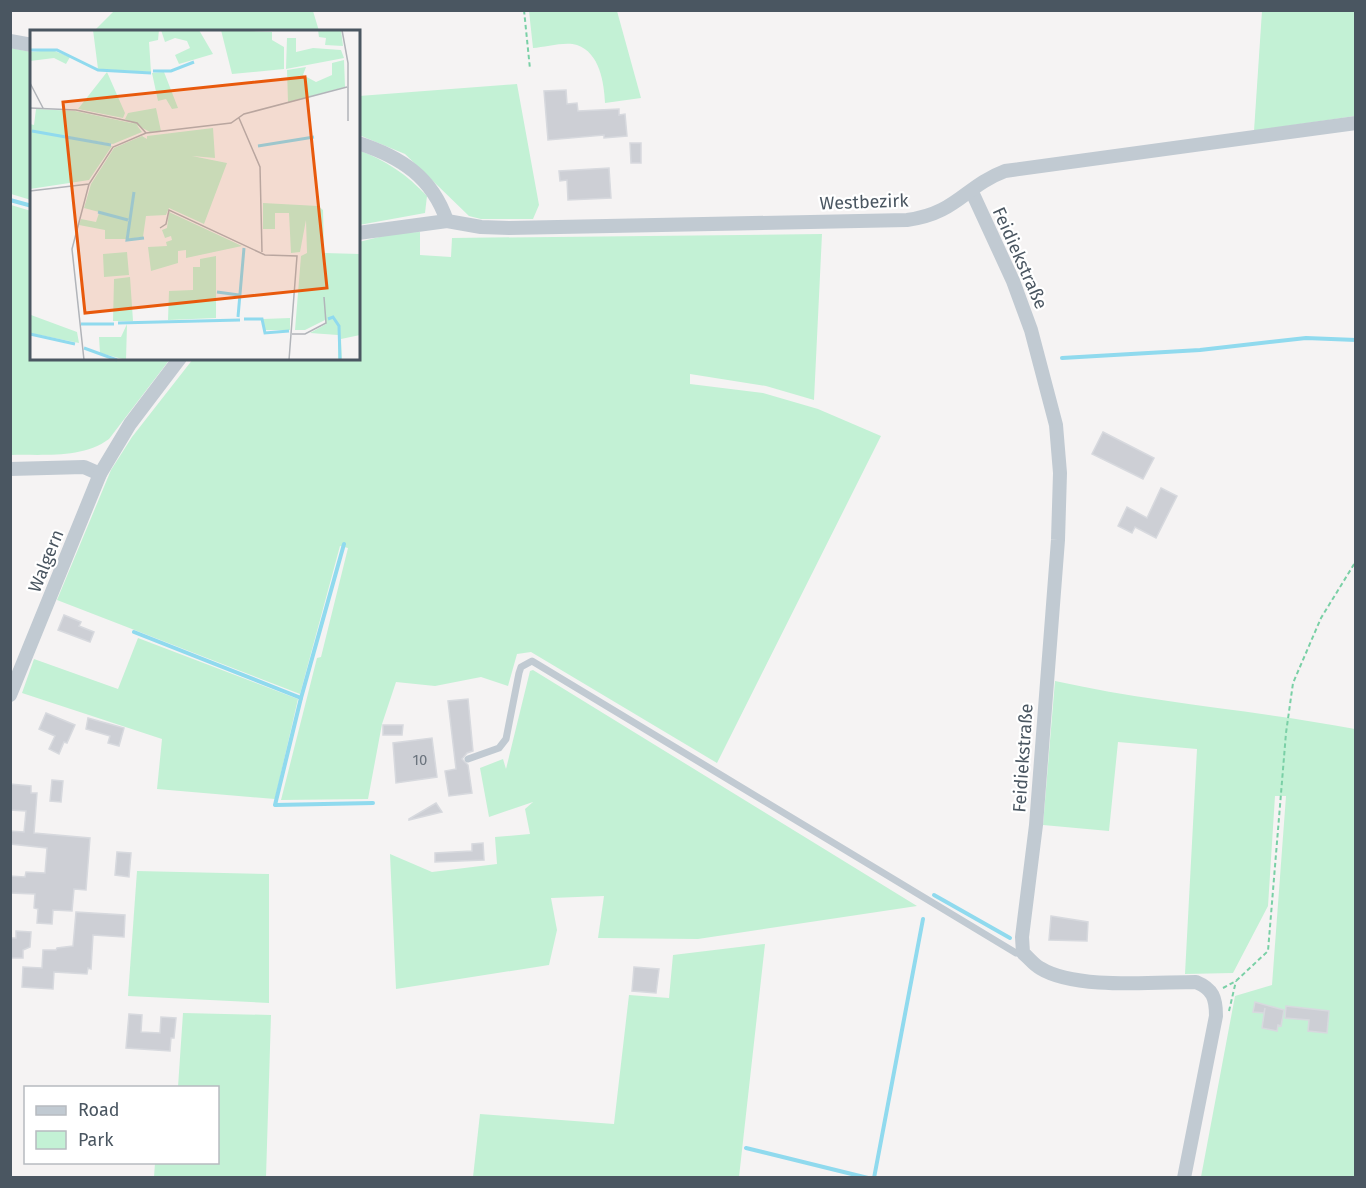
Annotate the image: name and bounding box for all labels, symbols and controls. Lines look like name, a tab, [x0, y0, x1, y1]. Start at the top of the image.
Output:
inset map	[30, 30, 360, 360]
street label: Westbezirk	[819, 189, 910, 215]
street label: Feidiekstraße	[988, 204, 1052, 312]
street label: Walgern	[24, 526, 68, 596]
street label: Feidiekstraße	[1008, 703, 1038, 813]
house number: 10	[413, 751, 427, 769]
legend	[24, 1086, 219, 1164]
text: Road	[78, 1099, 120, 1121]
text: Park	[78, 1129, 114, 1151]

